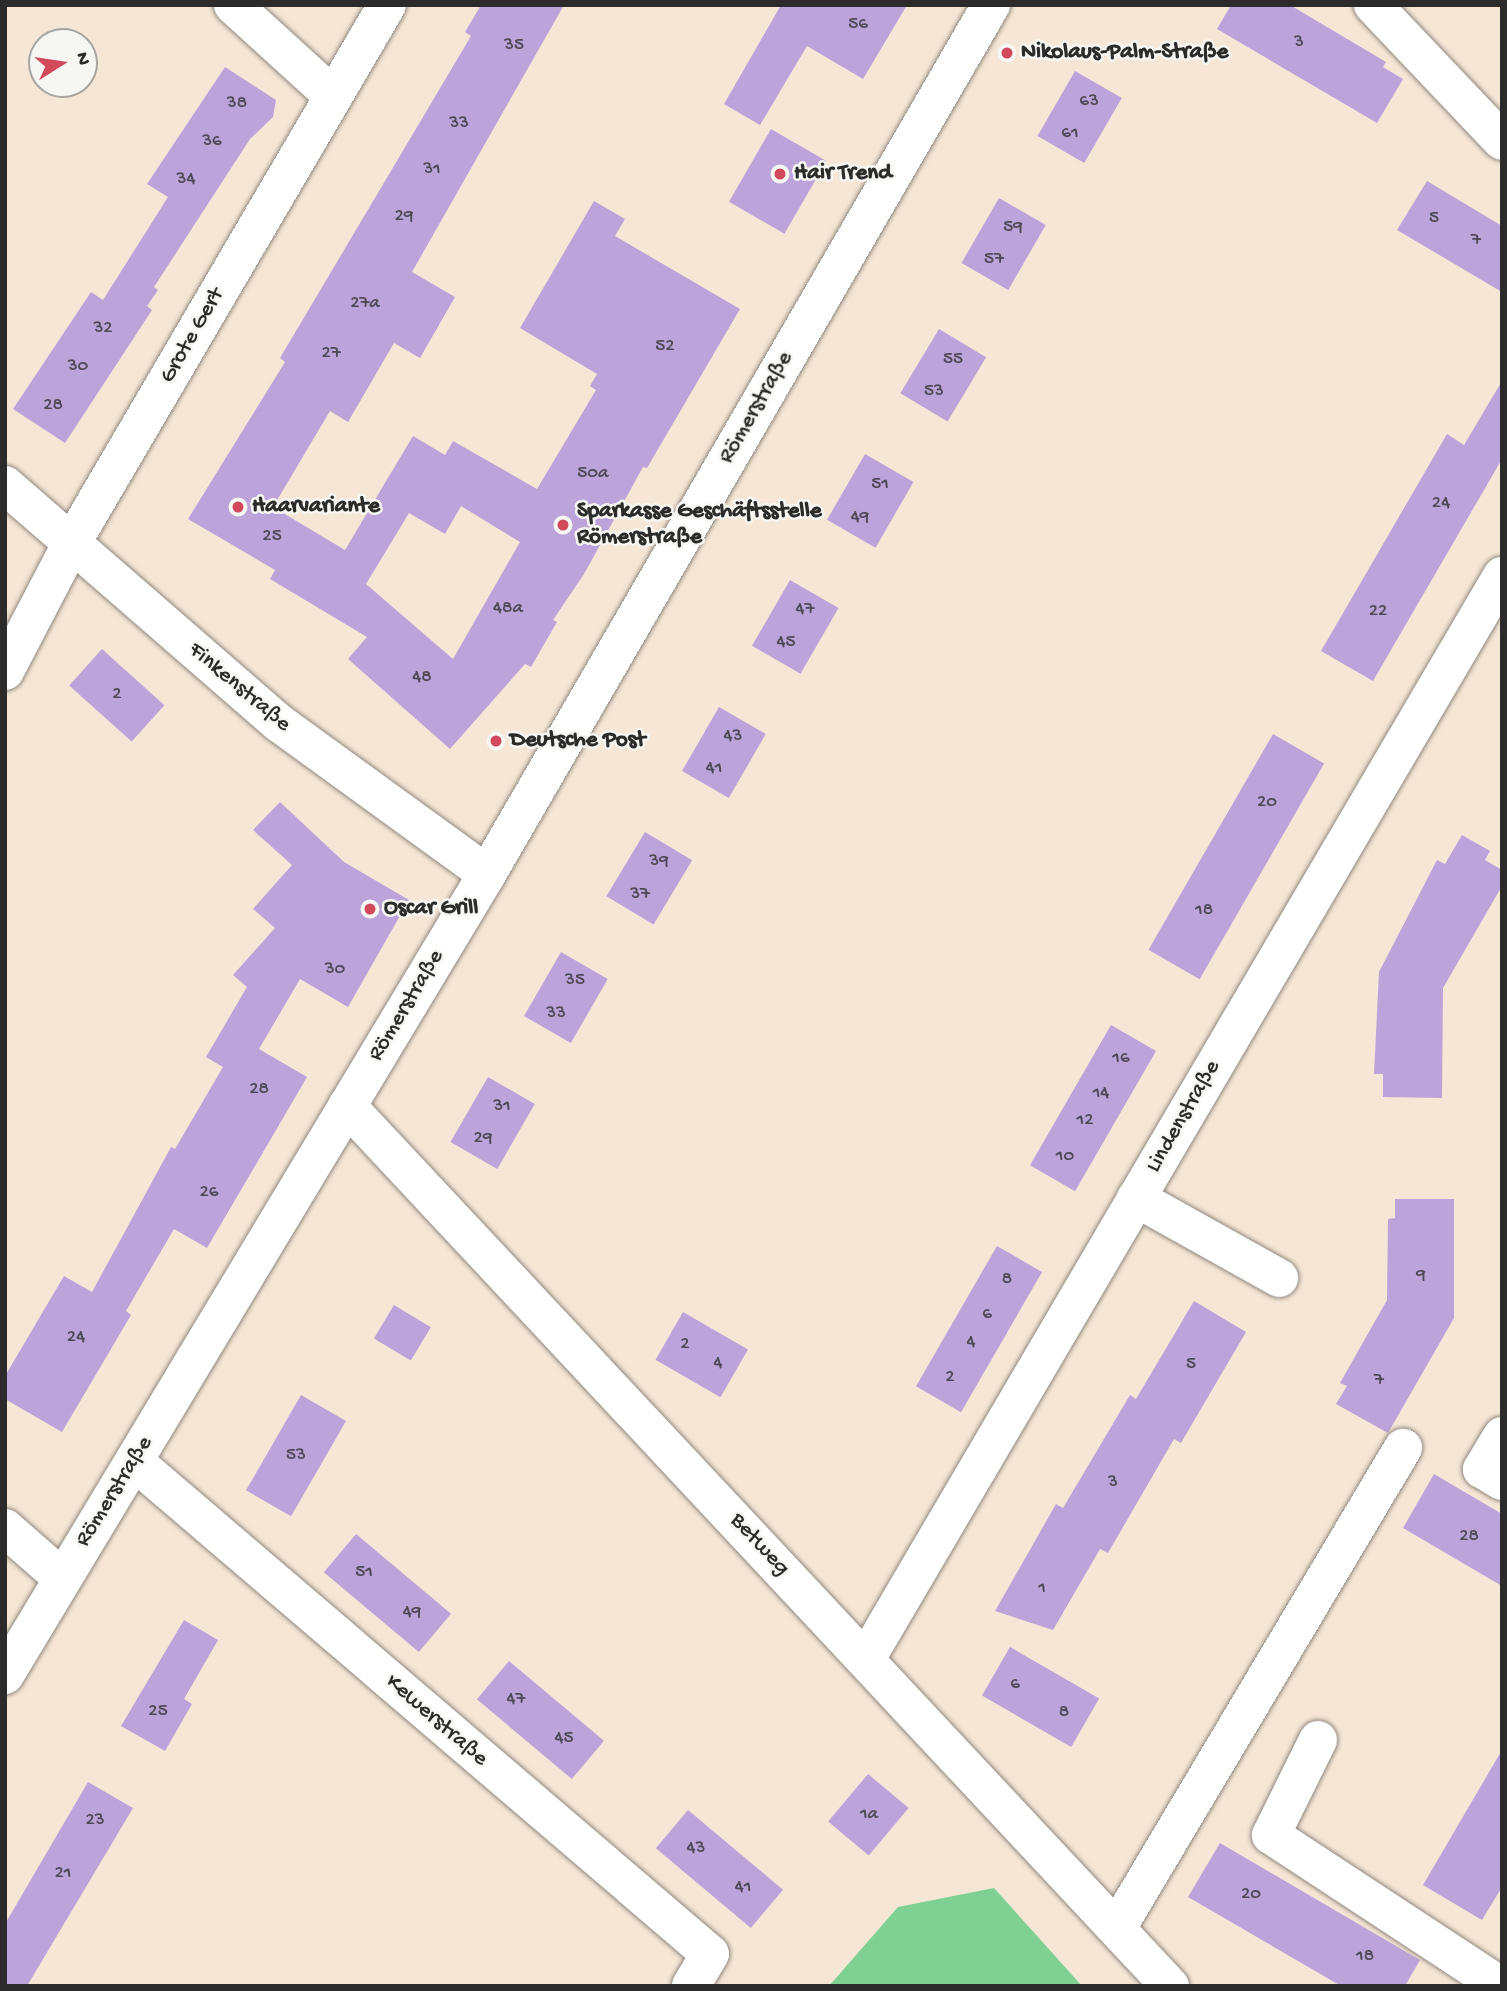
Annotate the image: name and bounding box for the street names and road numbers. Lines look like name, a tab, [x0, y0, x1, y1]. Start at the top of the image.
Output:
street label: Grote Gert	[155, 284, 231, 388]
street label: Römerstraße	[714, 347, 800, 469]
street label: Finkenstraße	[182, 637, 296, 739]
street label: Römerstraße	[363, 945, 451, 1067]
street label: Lindenstraße	[1141, 1056, 1227, 1178]
street label: Römerstraße	[70, 1432, 160, 1552]
street label: Betweg	[723, 1508, 795, 1582]
street label: Kewerstraße	[379, 1669, 493, 1773]

